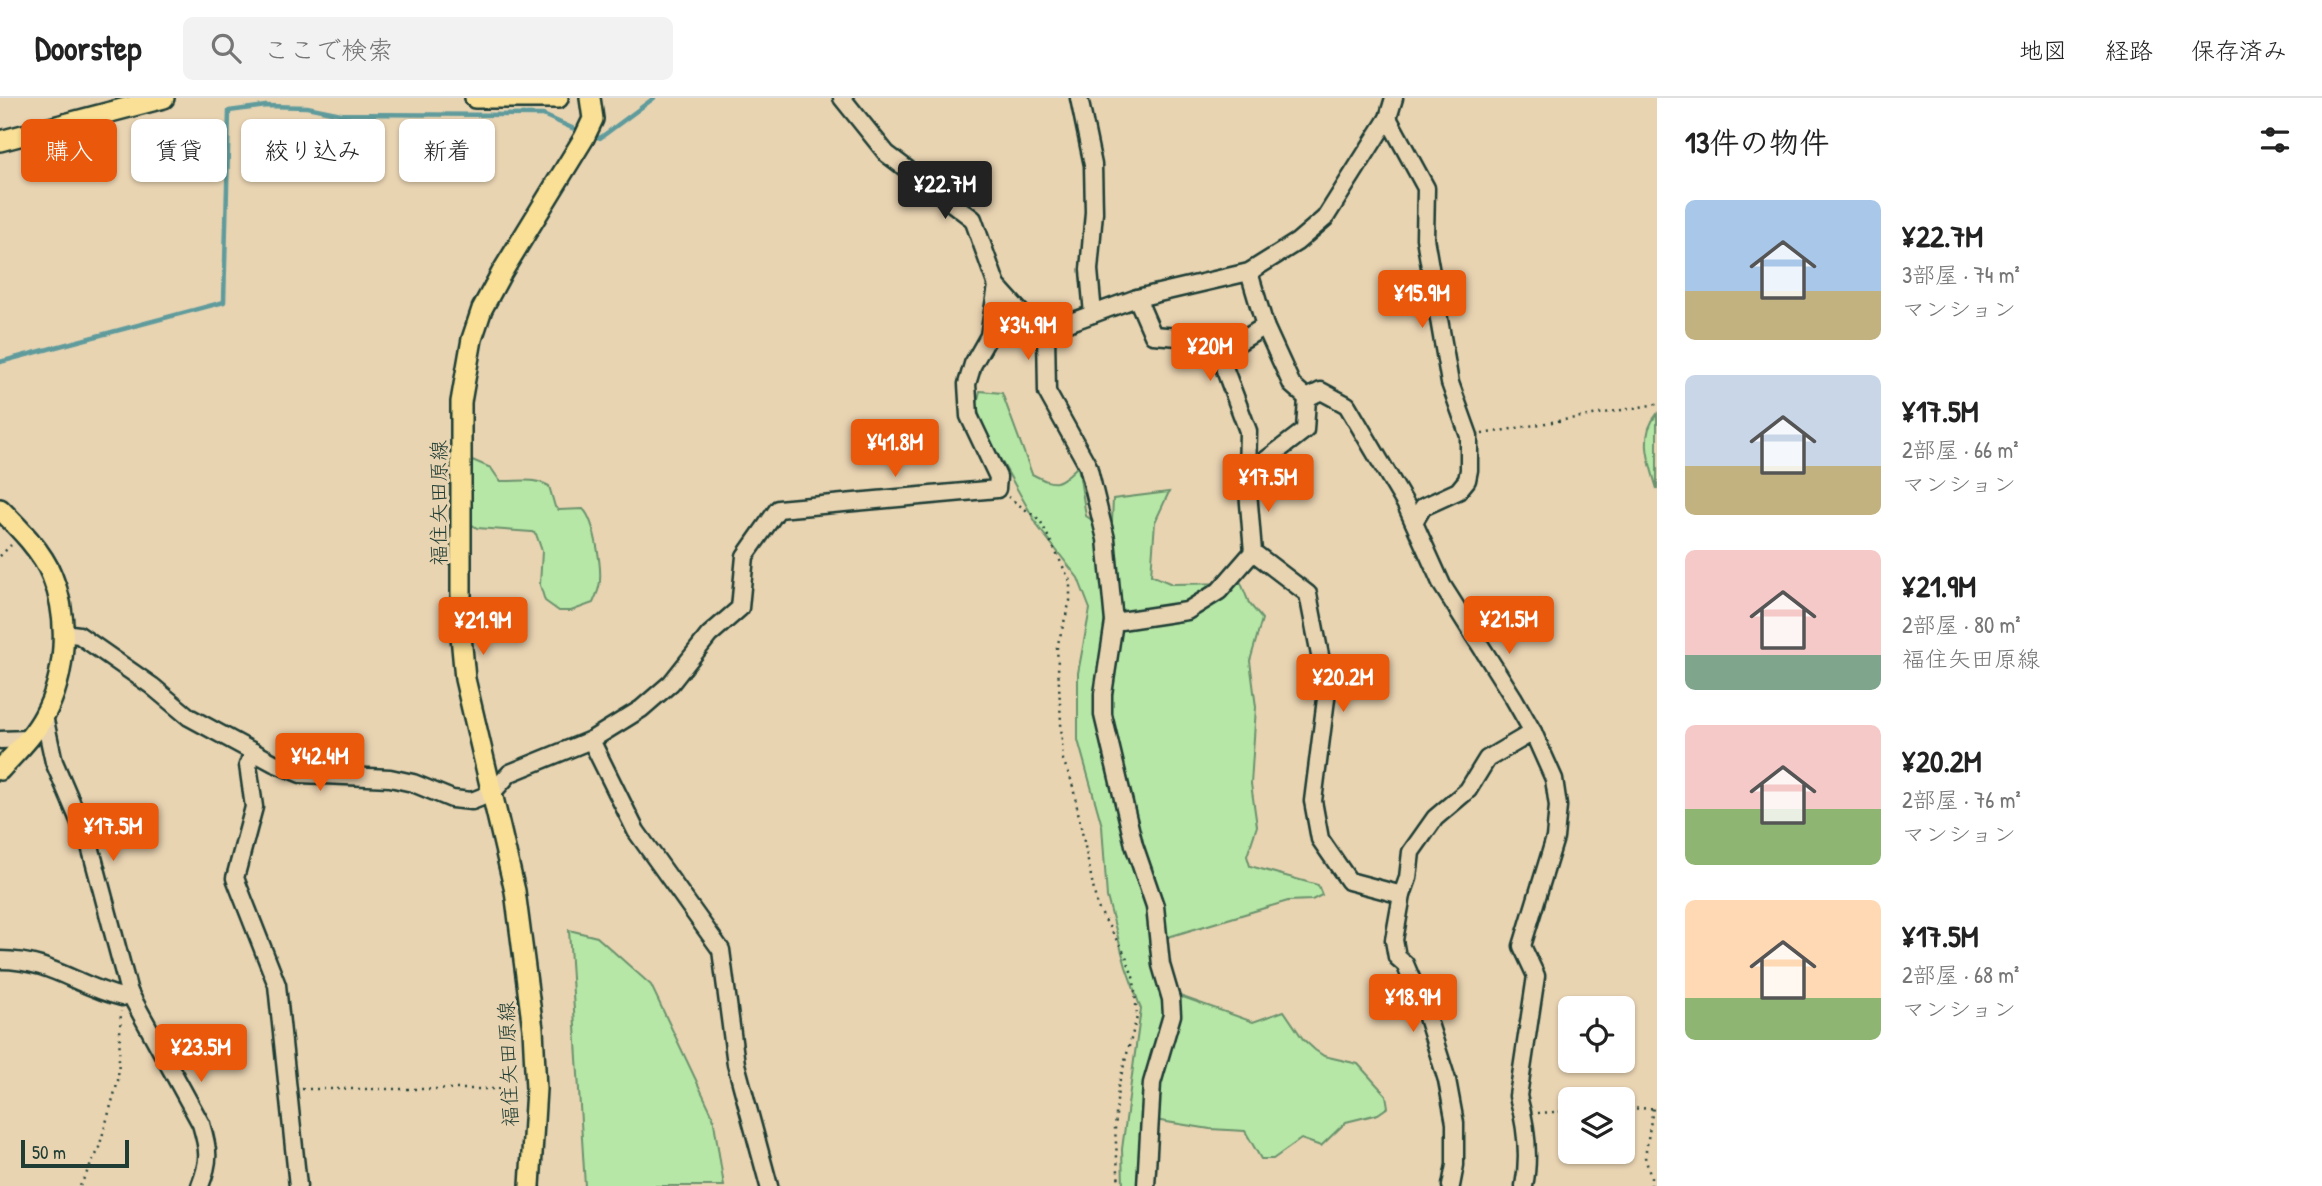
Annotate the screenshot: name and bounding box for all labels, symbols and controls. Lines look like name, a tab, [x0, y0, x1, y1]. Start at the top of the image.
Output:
search box	[183, 17, 673, 80]
text: Doorstep	[35, 26, 141, 70]
icon: search	[207, 29, 245, 67]
text: ここで検索	[263, 32, 393, 67]
text: 地図	[2019, 34, 2067, 66]
text: 経路	[2105, 34, 2153, 66]
text: 保存済み	[2191, 34, 2287, 66]
chip: 購入	[21, 119, 117, 182]
chip: 賃貸	[131, 119, 227, 182]
chip: 絞り込み	[241, 119, 385, 182]
chip: 新着	[399, 119, 495, 182]
icon: filters	[2256, 121, 2294, 159]
text: 13件の物件	[1685, 122, 1829, 162]
pin: ¥22.7M	[888, 162, 1002, 221]
text: ¥22.7M	[914, 168, 976, 199]
text: ¥22.7M	[1902, 216, 1983, 256]
icon: home	[1741, 228, 1825, 312]
text: 3部屋 · 74 m²	[1902, 259, 2020, 290]
pin: ¥15.9M	[1365, 271, 1479, 330]
text: ¥15.9M	[1394, 277, 1450, 308]
text: マンション	[1902, 293, 2016, 324]
pin: ¥34.9M	[971, 302, 1085, 362]
text: ¥34.9M	[1000, 309, 1056, 340]
pin: ¥20M	[1169, 324, 1251, 383]
text: ¥20M	[1187, 330, 1233, 361]
text: ¥17.5M	[1902, 391, 1979, 431]
icon: home	[1741, 403, 1825, 487]
pin: ¥41.8M	[838, 420, 952, 479]
text: ¥41.8M	[867, 426, 923, 457]
text: 2部屋 · 66 m²	[1902, 434, 2019, 465]
street label: 福住矢田原線	[424, 440, 453, 566]
pin: ¥17.5M	[1211, 454, 1325, 514]
text: ¥17.5M	[1239, 461, 1297, 492]
text: マンション	[1902, 468, 2016, 499]
text: ¥21.9M	[1902, 566, 1976, 606]
icon: home	[1741, 578, 1825, 662]
pin: ¥21.5M	[1452, 596, 1566, 656]
pin: ¥21.9M	[426, 598, 540, 657]
text: ¥21.5M	[1480, 603, 1538, 634]
text: ¥21.9M	[455, 604, 511, 635]
text: 2部屋 · 80 m²	[1902, 609, 2020, 640]
text: 福住矢田原線	[1902, 643, 2040, 674]
pin: ¥20.2M	[1286, 654, 1400, 714]
text: ¥20.2M	[1312, 661, 1374, 692]
pin: ¥42.4M	[263, 734, 377, 793]
text: ¥42.4M	[291, 740, 349, 771]
text: ¥20.2M	[1902, 741, 1982, 781]
icon: home	[1741, 753, 1825, 837]
text: 2部屋 · 76 m²	[1902, 784, 2021, 815]
pin: ¥17.5M	[56, 804, 170, 863]
text: ¥17.5M	[84, 810, 142, 841]
text: マンション	[1902, 818, 2016, 849]
text: ¥17.5M	[1902, 916, 1979, 956]
icon: home	[1741, 928, 1825, 1012]
text: 2部屋 · 68 m²	[1902, 959, 2019, 990]
pin: ¥18.9M	[1356, 974, 1470, 1034]
text: ¥18.9M	[1385, 981, 1441, 1012]
text: マンション	[1902, 993, 2016, 1024]
map controls	[1558, 996, 1635, 1164]
button: locate	[1558, 996, 1635, 1073]
street label: 福住矢田原線	[491, 1001, 525, 1127]
pin: ¥23.5M	[144, 1024, 258, 1084]
text: ¥23.5M	[171, 1031, 231, 1062]
button: layers	[1558, 1087, 1635, 1164]
scale bar	[21, 1137, 130, 1169]
text: 50 m	[32, 1139, 66, 1165]

